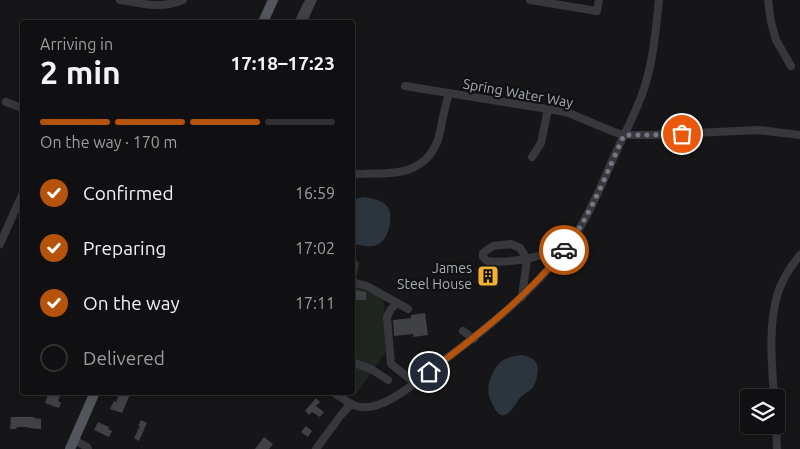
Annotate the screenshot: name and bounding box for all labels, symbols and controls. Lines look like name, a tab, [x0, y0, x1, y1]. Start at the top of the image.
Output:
text: Arriving in	[40, 35, 113, 53]
text: 17:18–17:23	[230, 52, 335, 74]
text: 2 min	[40, 54, 121, 90]
street label: Spring Water Way	[462, 75, 575, 111]
pin	[661, 113, 703, 155]
icon: bag	[668, 120, 696, 148]
text: On the way · 170 m	[40, 133, 177, 151]
icon: check	[40, 179, 68, 207]
text: Confirmed	[83, 182, 174, 204]
text: 16:59	[295, 184, 335, 202]
courier	[539, 225, 589, 275]
icon: check	[40, 234, 68, 262]
icon: car	[550, 236, 578, 264]
text: Preparing	[83, 237, 167, 259]
text: 17:02	[295, 239, 335, 257]
place label: James Steel House	[397, 260, 472, 292]
building icon: James Steel House	[476, 264, 500, 288]
icon: check	[40, 289, 68, 317]
text: On the way	[83, 292, 180, 314]
text: 17:11	[295, 294, 335, 312]
text: Delivered	[83, 347, 165, 369]
pin	[408, 351, 450, 393]
icon: home	[415, 358, 443, 386]
map controls	[740, 389, 785, 434]
button: layers	[740, 389, 785, 434]

